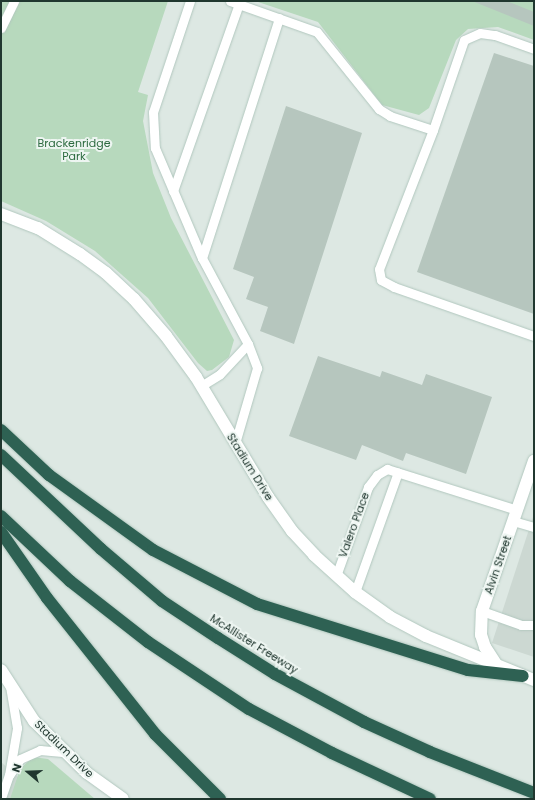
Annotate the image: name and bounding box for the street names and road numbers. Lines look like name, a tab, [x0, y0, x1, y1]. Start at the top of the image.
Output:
street label: Stadium Drive	[224, 431, 276, 503]
street label: Valero Place	[336, 491, 372, 559]
street label: Alvin Street	[482, 534, 514, 596]
street label: McAllister Freeway	[208, 612, 300, 676]
street label: Stadium Drive	[32, 718, 96, 780]

